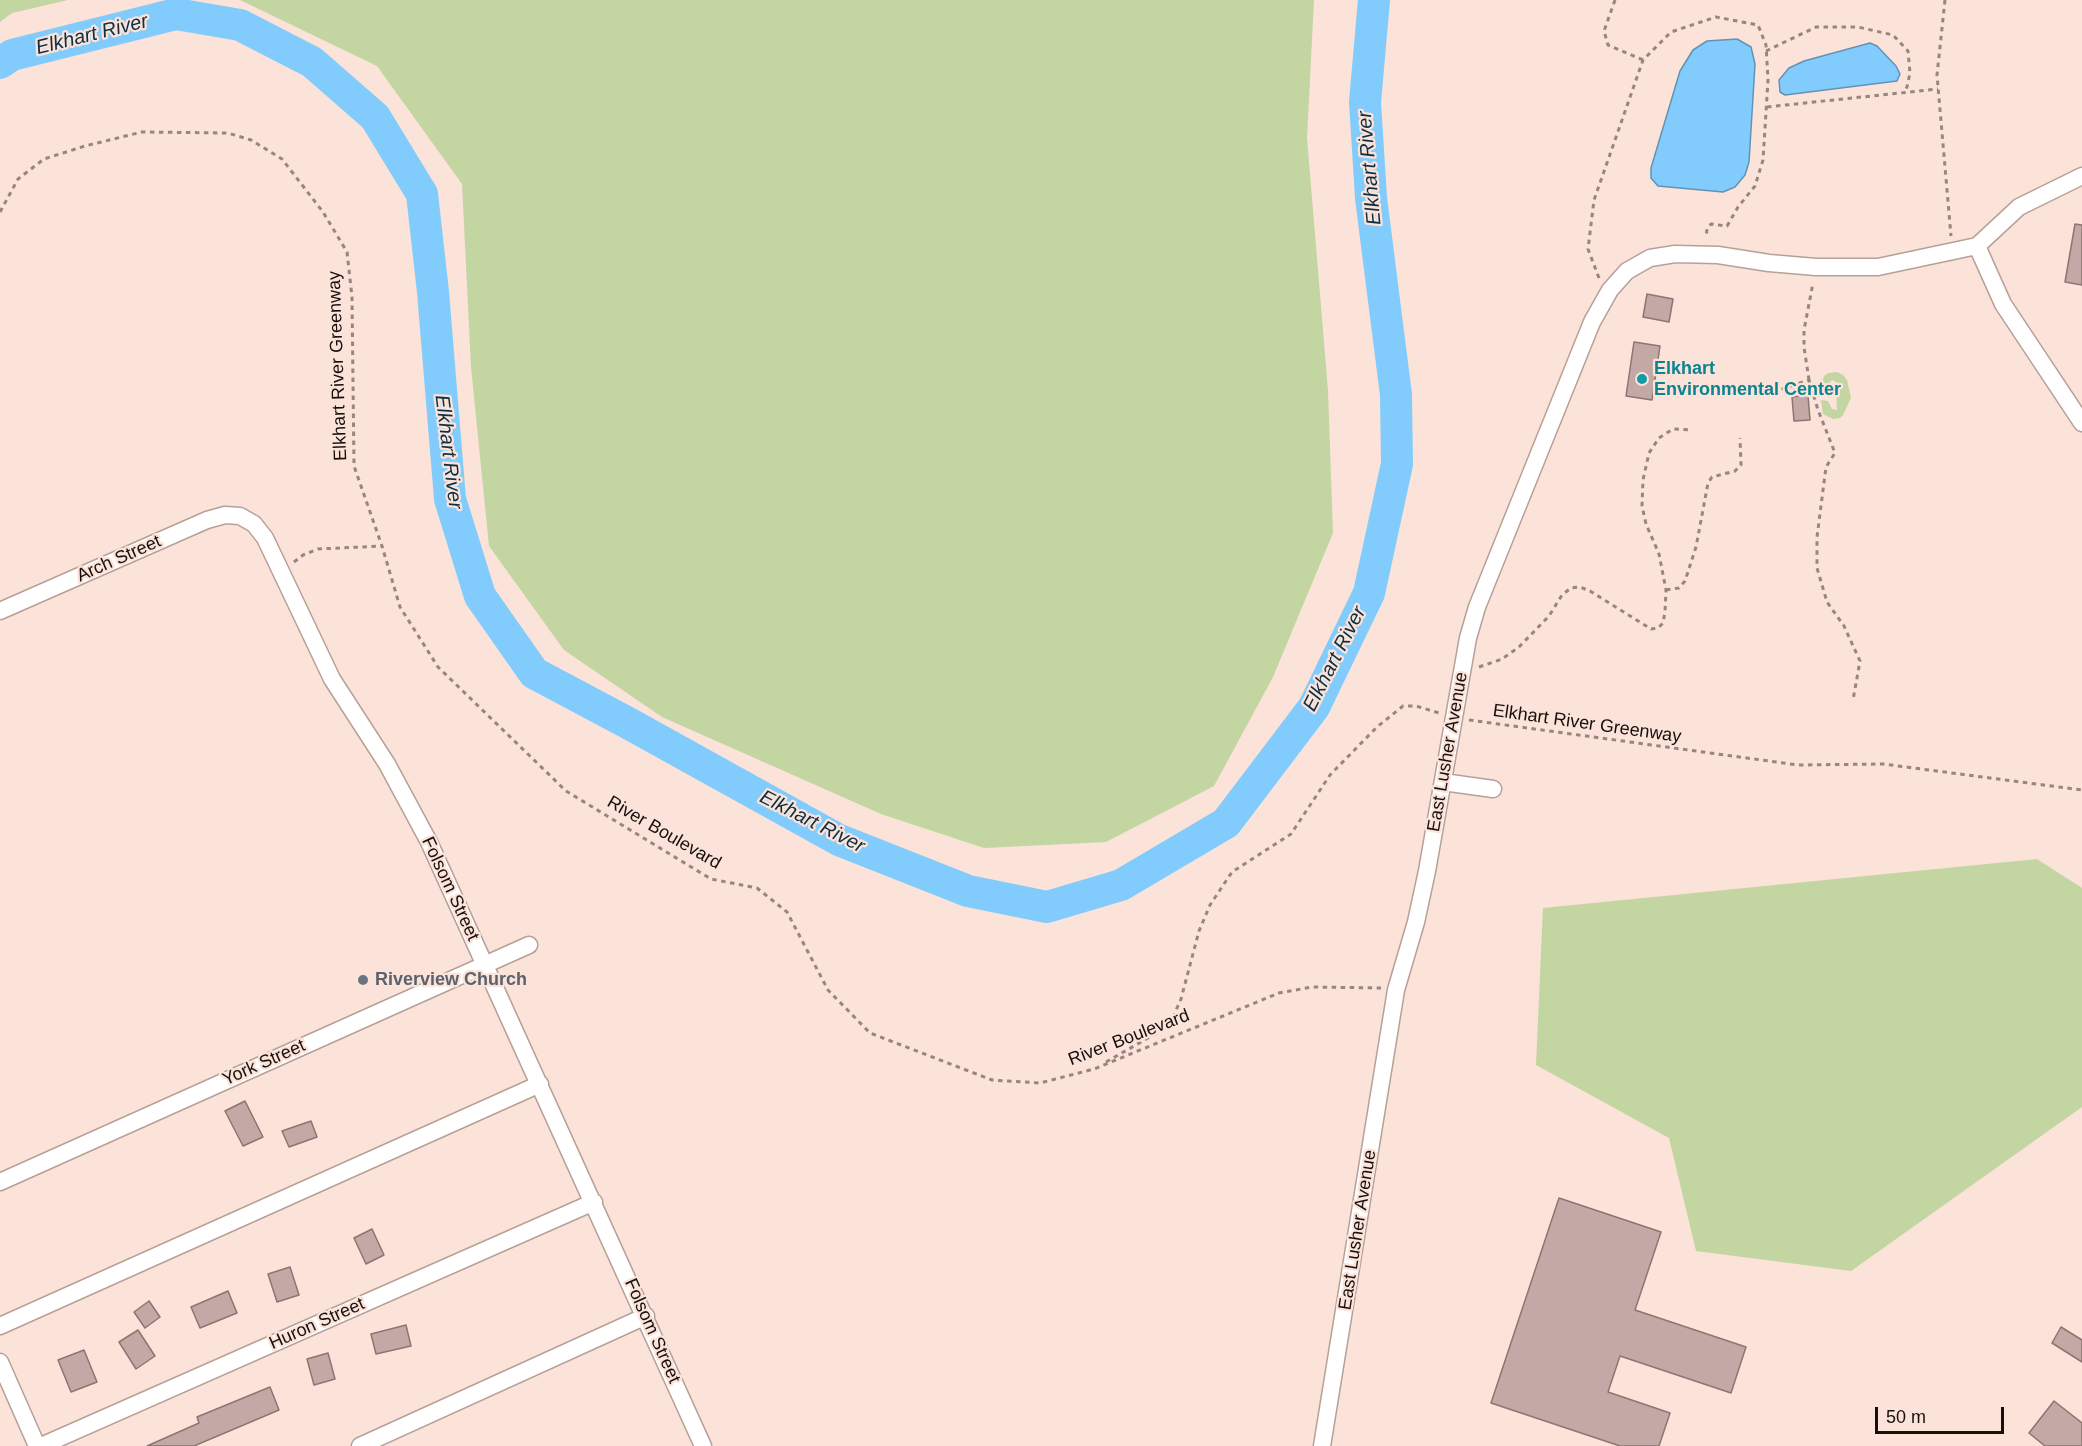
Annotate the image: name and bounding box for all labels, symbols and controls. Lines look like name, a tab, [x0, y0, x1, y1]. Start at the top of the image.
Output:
water label: Elkhart River	[34, 10, 150, 60]
water label: Elkhart River	[1353, 110, 1387, 226]
street label: Elkhart River Greenway	[324, 271, 352, 461]
place label: Elkhart Environmental Center	[1654, 358, 1841, 400]
marker: Elkhart Environmental Center	[1635, 372, 1649, 386]
water label: Elkhart River	[429, 394, 467, 510]
street label: Arch Street	[73, 531, 165, 587]
water label: Elkhart River	[1298, 603, 1372, 715]
street label: East Lusher Avenue	[1423, 670, 1473, 834]
street label: Elkhart River Greenway	[1491, 700, 1683, 748]
water label: Elkhart River	[756, 785, 868, 859]
street label: River Boulevard	[603, 792, 725, 874]
street label: Folsom Street	[417, 834, 483, 944]
place label: Riverview Church	[375, 969, 527, 991]
marker: Riverview Church	[356, 973, 370, 987]
street label: River Boulevard	[1065, 1005, 1193, 1071]
street label: York Street	[219, 1035, 309, 1091]
street label: East Lusher Avenue	[1335, 1148, 1381, 1312]
street label: Folsom Street	[619, 1275, 685, 1387]
street label: Huron Street	[266, 1293, 368, 1355]
scale bar	[1878, 1395, 2007, 1433]
text: 50 m	[1886, 1407, 1926, 1427]

